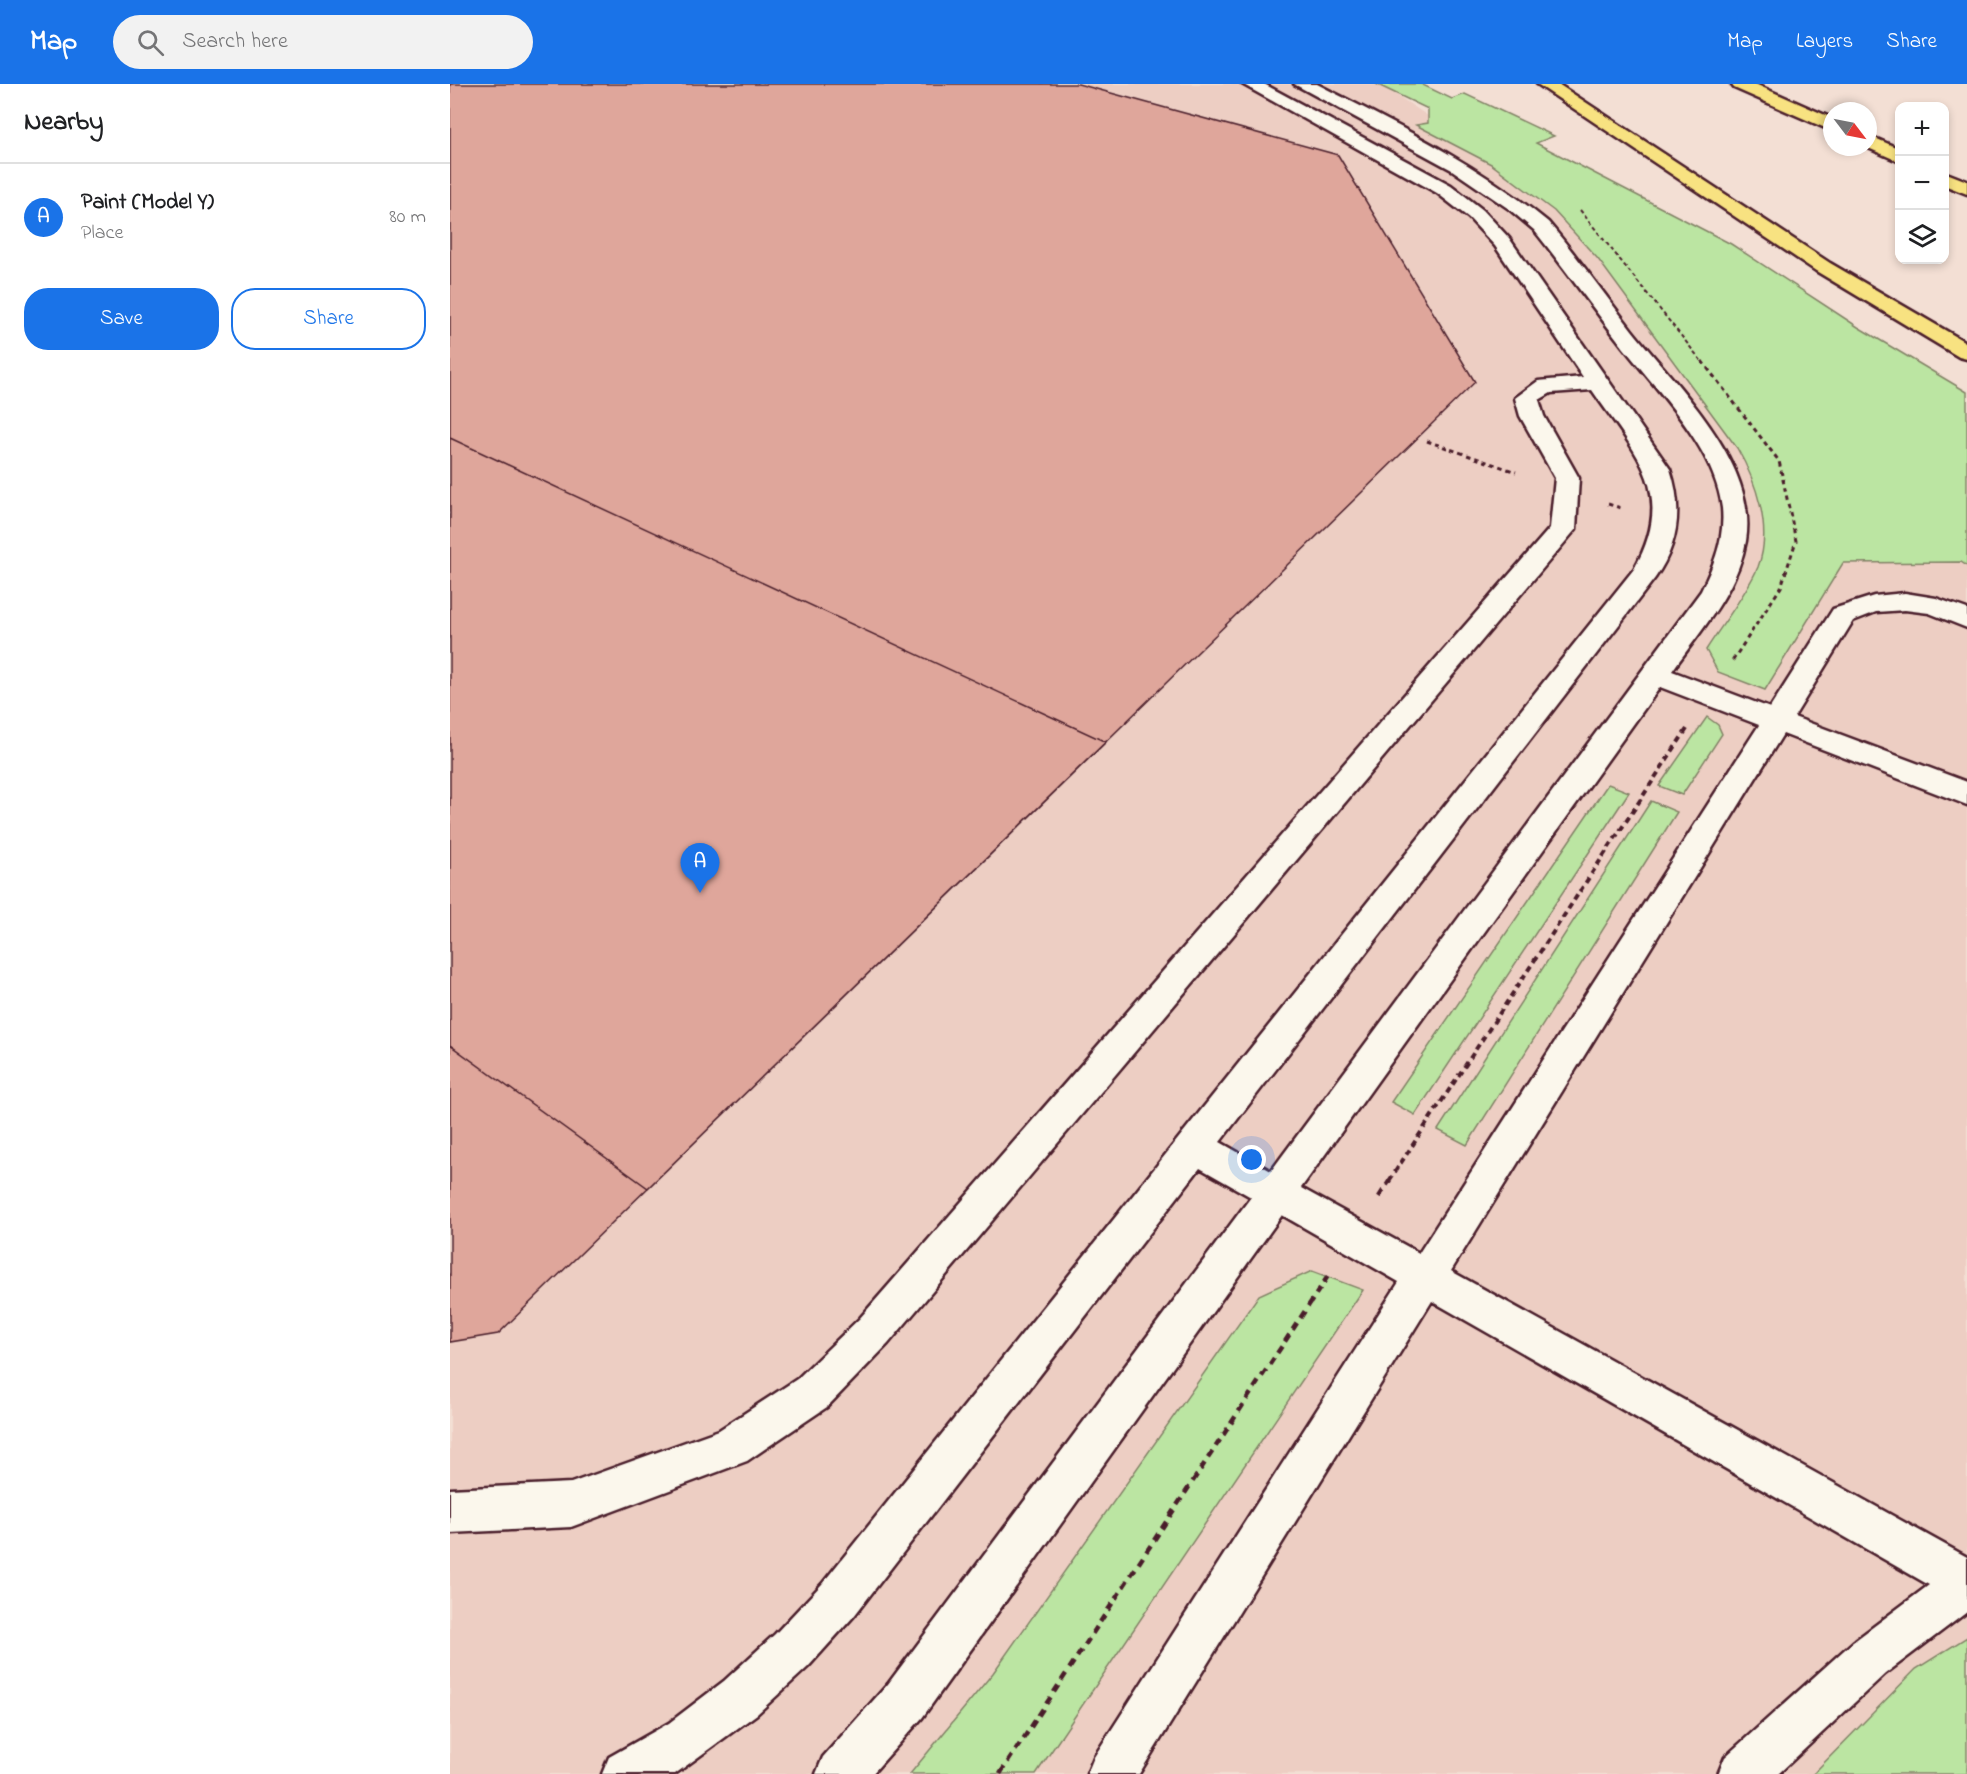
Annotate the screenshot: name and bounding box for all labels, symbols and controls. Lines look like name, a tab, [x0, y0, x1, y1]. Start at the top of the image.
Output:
search box	[113, 15, 533, 69]
text: Map	[30, 22, 77, 63]
icon: search	[134, 26, 167, 59]
text: Search here	[182, 26, 288, 58]
text: Map	[1727, 27, 1763, 57]
text: Layers	[1796, 27, 1853, 57]
text: Share	[1886, 27, 1937, 57]
north arrow	[1823, 102, 1877, 156]
map controls	[1895, 102, 1949, 264]
button: +	[1895, 102, 1949, 156]
text: Nearby	[24, 104, 103, 142]
button: −	[1895, 156, 1949, 210]
text: Paint (Model Y)	[81, 187, 214, 219]
text: A	[37, 203, 50, 232]
text: 80 m	[389, 203, 426, 232]
button: layers	[1895, 210, 1949, 264]
text: Place	[81, 219, 123, 248]
button: Save	[24, 288, 219, 350]
button: Share	[231, 288, 426, 350]
pin: A	[680, 844, 720, 893]
your location	[1237, 1145, 1266, 1174]

